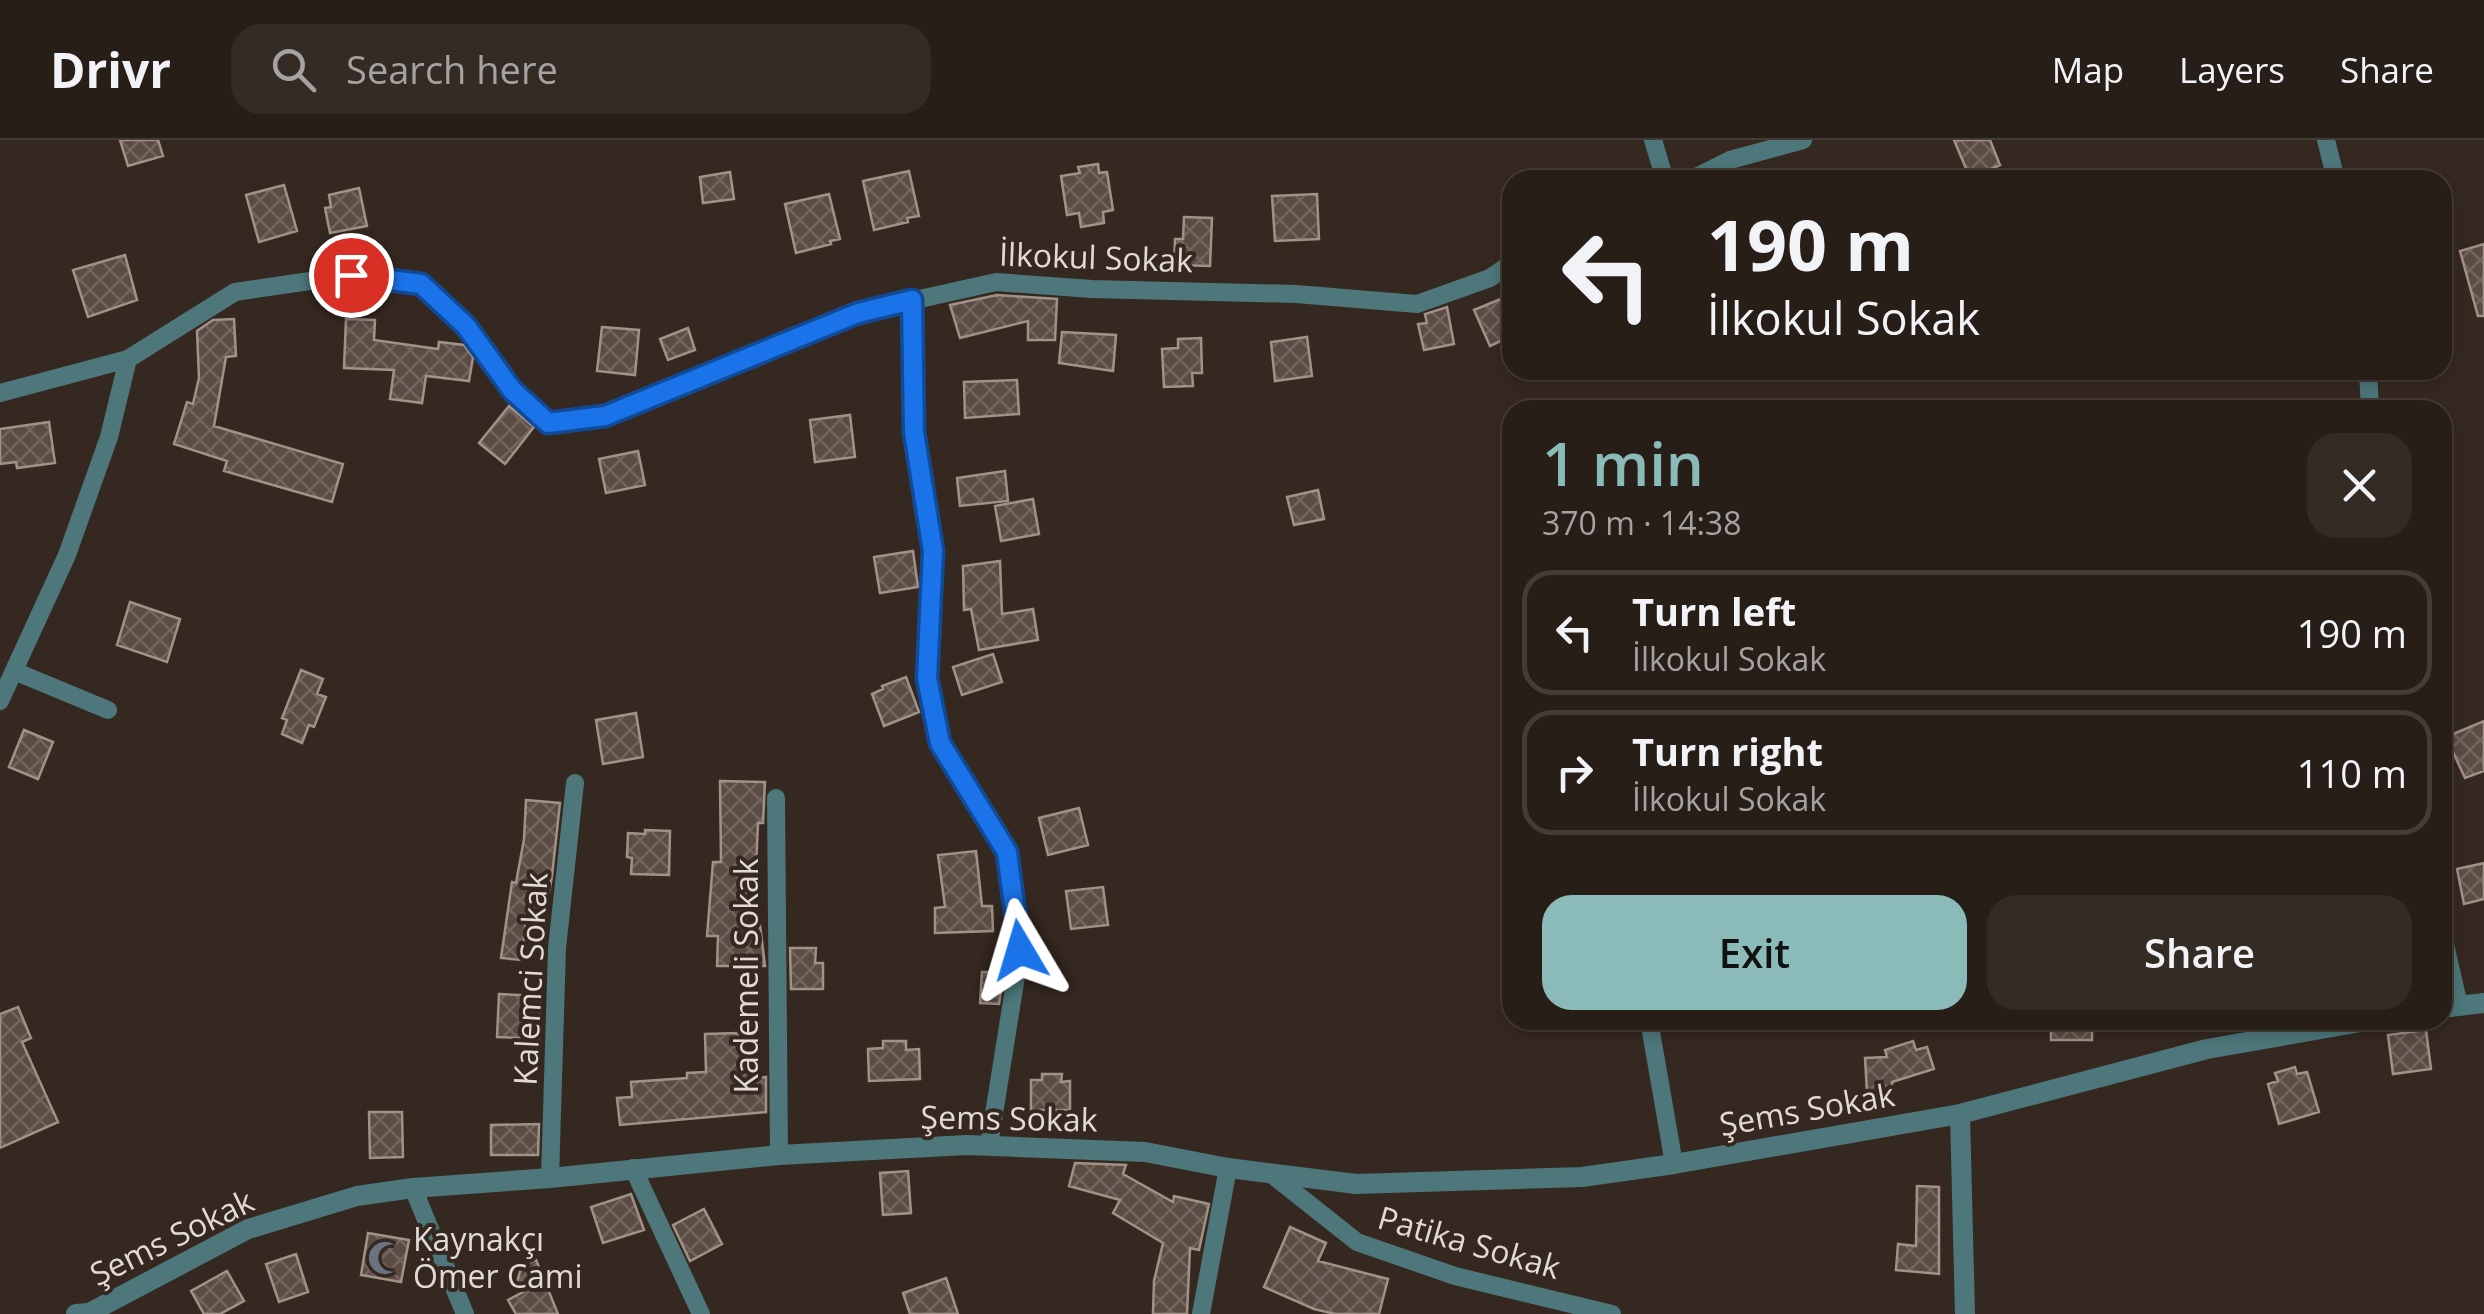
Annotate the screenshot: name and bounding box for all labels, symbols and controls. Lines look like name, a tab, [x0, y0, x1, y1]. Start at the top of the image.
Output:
search box	[231, 24, 931, 114]
text: Drivr	[50, 37, 171, 102]
icon: search	[266, 42, 321, 97]
text: Search here	[346, 43, 558, 95]
text: Map	[2052, 46, 2124, 93]
text: Layers	[2179, 46, 2285, 93]
text: Share	[2340, 46, 2434, 93]
text: 190 m	[1707, 196, 1914, 292]
icon: left	[1542, 210, 1672, 340]
street label: İlkokul Sokak	[998, 232, 1194, 281]
pin	[309, 233, 394, 318]
icon: arrive	[324, 248, 379, 303]
text: İlkokul Sokak	[1707, 287, 1980, 348]
text: 1 min	[1542, 422, 1704, 504]
button: close	[2307, 433, 2412, 538]
text: 370 m · 14:38	[1542, 501, 1741, 544]
text: Turn left	[1632, 585, 1796, 637]
icon: left	[1547, 605, 1602, 660]
text: 190 m	[2297, 607, 2407, 659]
text: İlkokul Sokak	[1632, 637, 1826, 680]
text: Turn right	[1632, 725, 1823, 777]
icon: right	[1547, 745, 1602, 800]
text: 110 m	[2297, 747, 2407, 799]
text: İlkokul Sokak	[1632, 777, 1826, 820]
street label: Kademeli Sokak	[724, 858, 767, 1094]
street label: Kalemci Sokak	[502, 871, 557, 1086]
button: Exit	[1542, 895, 1967, 1010]
button: Share	[1987, 895, 2412, 1010]
position arrow	[968, 898, 1072, 1002]
street label: Şems Sokak	[1716, 1072, 1898, 1145]
street label: Şems Sokak	[920, 1094, 1098, 1141]
street label: Şems Sokak	[82, 1178, 260, 1295]
street label: Patika Sokak	[1373, 1195, 1566, 1288]
place label: Kaynakçı Ömer Cami	[413, 1217, 583, 1297]
mosque icon: Kaynakçı Ömer Cami	[366, 1239, 404, 1277]

